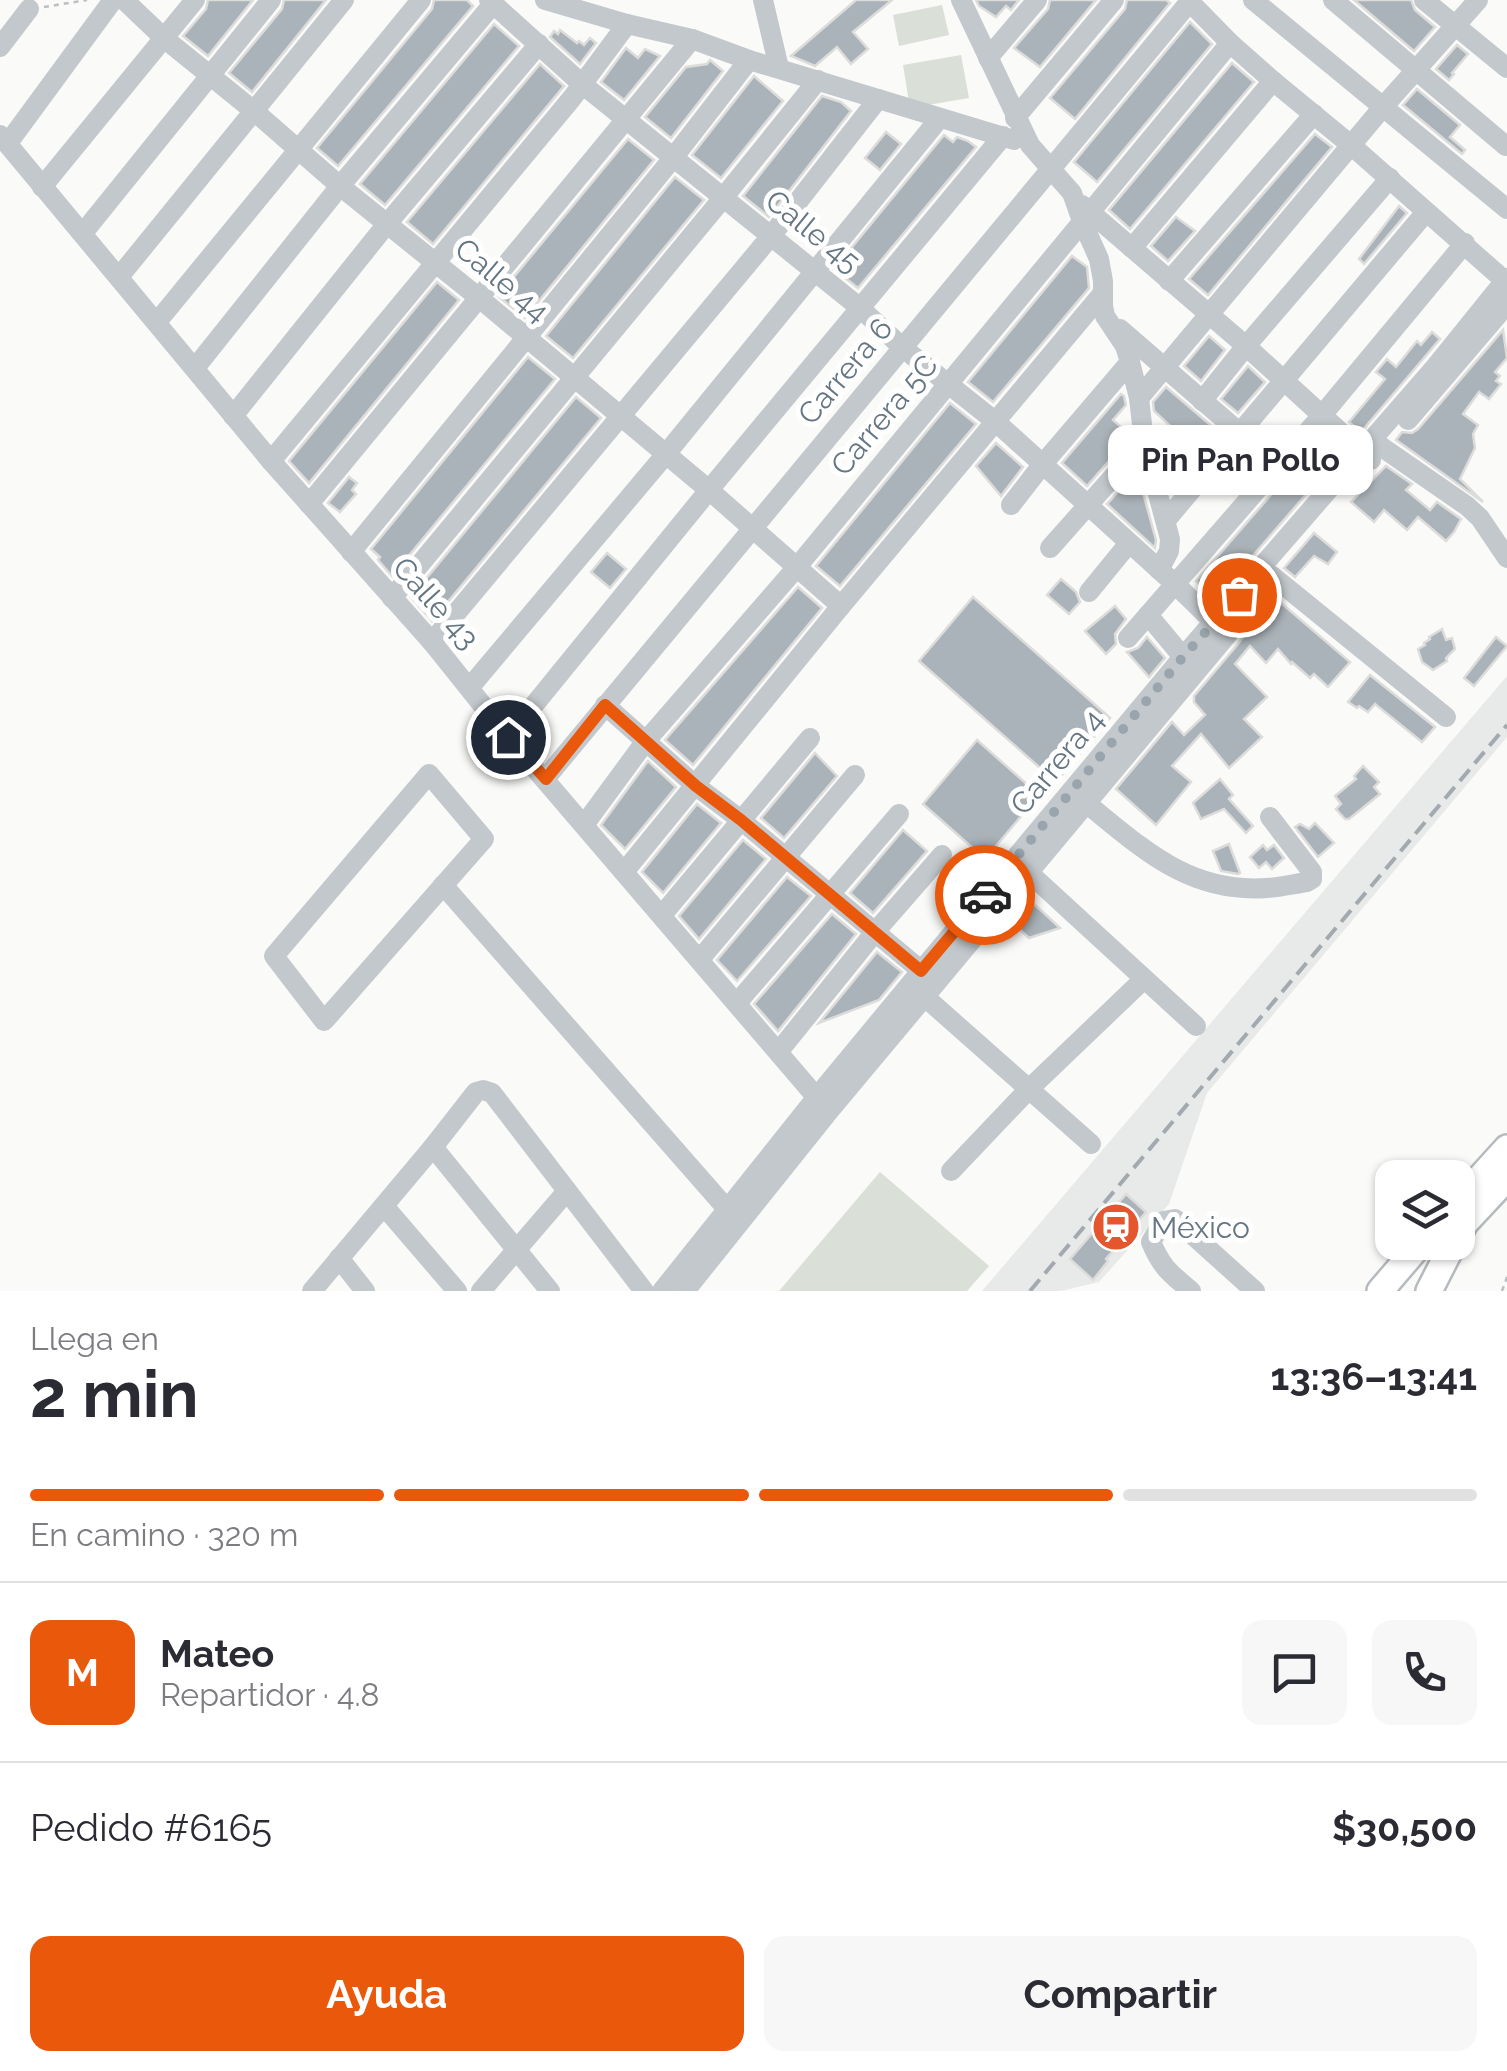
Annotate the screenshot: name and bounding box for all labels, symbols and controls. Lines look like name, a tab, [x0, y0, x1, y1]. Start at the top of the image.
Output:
street label: Calle 45	[759, 182, 867, 280]
street label: Calle 44	[448, 231, 556, 329]
street label: Carrera 6	[791, 311, 899, 431]
street label: Carrera 5C	[824, 348, 944, 482]
callout: Pin Pan Pollo	[1106, 425, 1372, 495]
text: Pin Pan Pollo	[1141, 441, 1340, 478]
street label: Calle 43	[386, 550, 486, 656]
pin	[1197, 553, 1282, 638]
icon: bag	[1212, 568, 1267, 623]
pin	[466, 695, 551, 780]
street label: Carrera 4	[1003, 703, 1111, 821]
icon: home	[481, 710, 536, 765]
courier	[935, 845, 1035, 945]
icon: car	[958, 868, 1013, 923]
map controls	[1375, 1160, 1475, 1260]
button: layers	[1375, 1160, 1475, 1260]
station icon: México	[1090, 1201, 1142, 1253]
place label: México	[1151, 1210, 1250, 1245]
text: Llega en	[30, 1320, 159, 1357]
text: 13:36–13:41	[1271, 1354, 1477, 1399]
text: 2 min	[30, 1356, 199, 1432]
text: En camino · 320 m	[30, 1516, 299, 1553]
button: chat	[1242, 1620, 1347, 1725]
button: phone	[1372, 1620, 1477, 1725]
text: Mateo	[160, 1631, 274, 1676]
text: M	[66, 1650, 99, 1695]
text: Repartidor · 4.8	[160, 1676, 380, 1713]
text: Pedido #6165	[30, 1805, 272, 1850]
text: $30,500	[1332, 1805, 1477, 1850]
button: Ayuda	[30, 1936, 744, 2051]
button: Compartir	[764, 1936, 1477, 2051]

